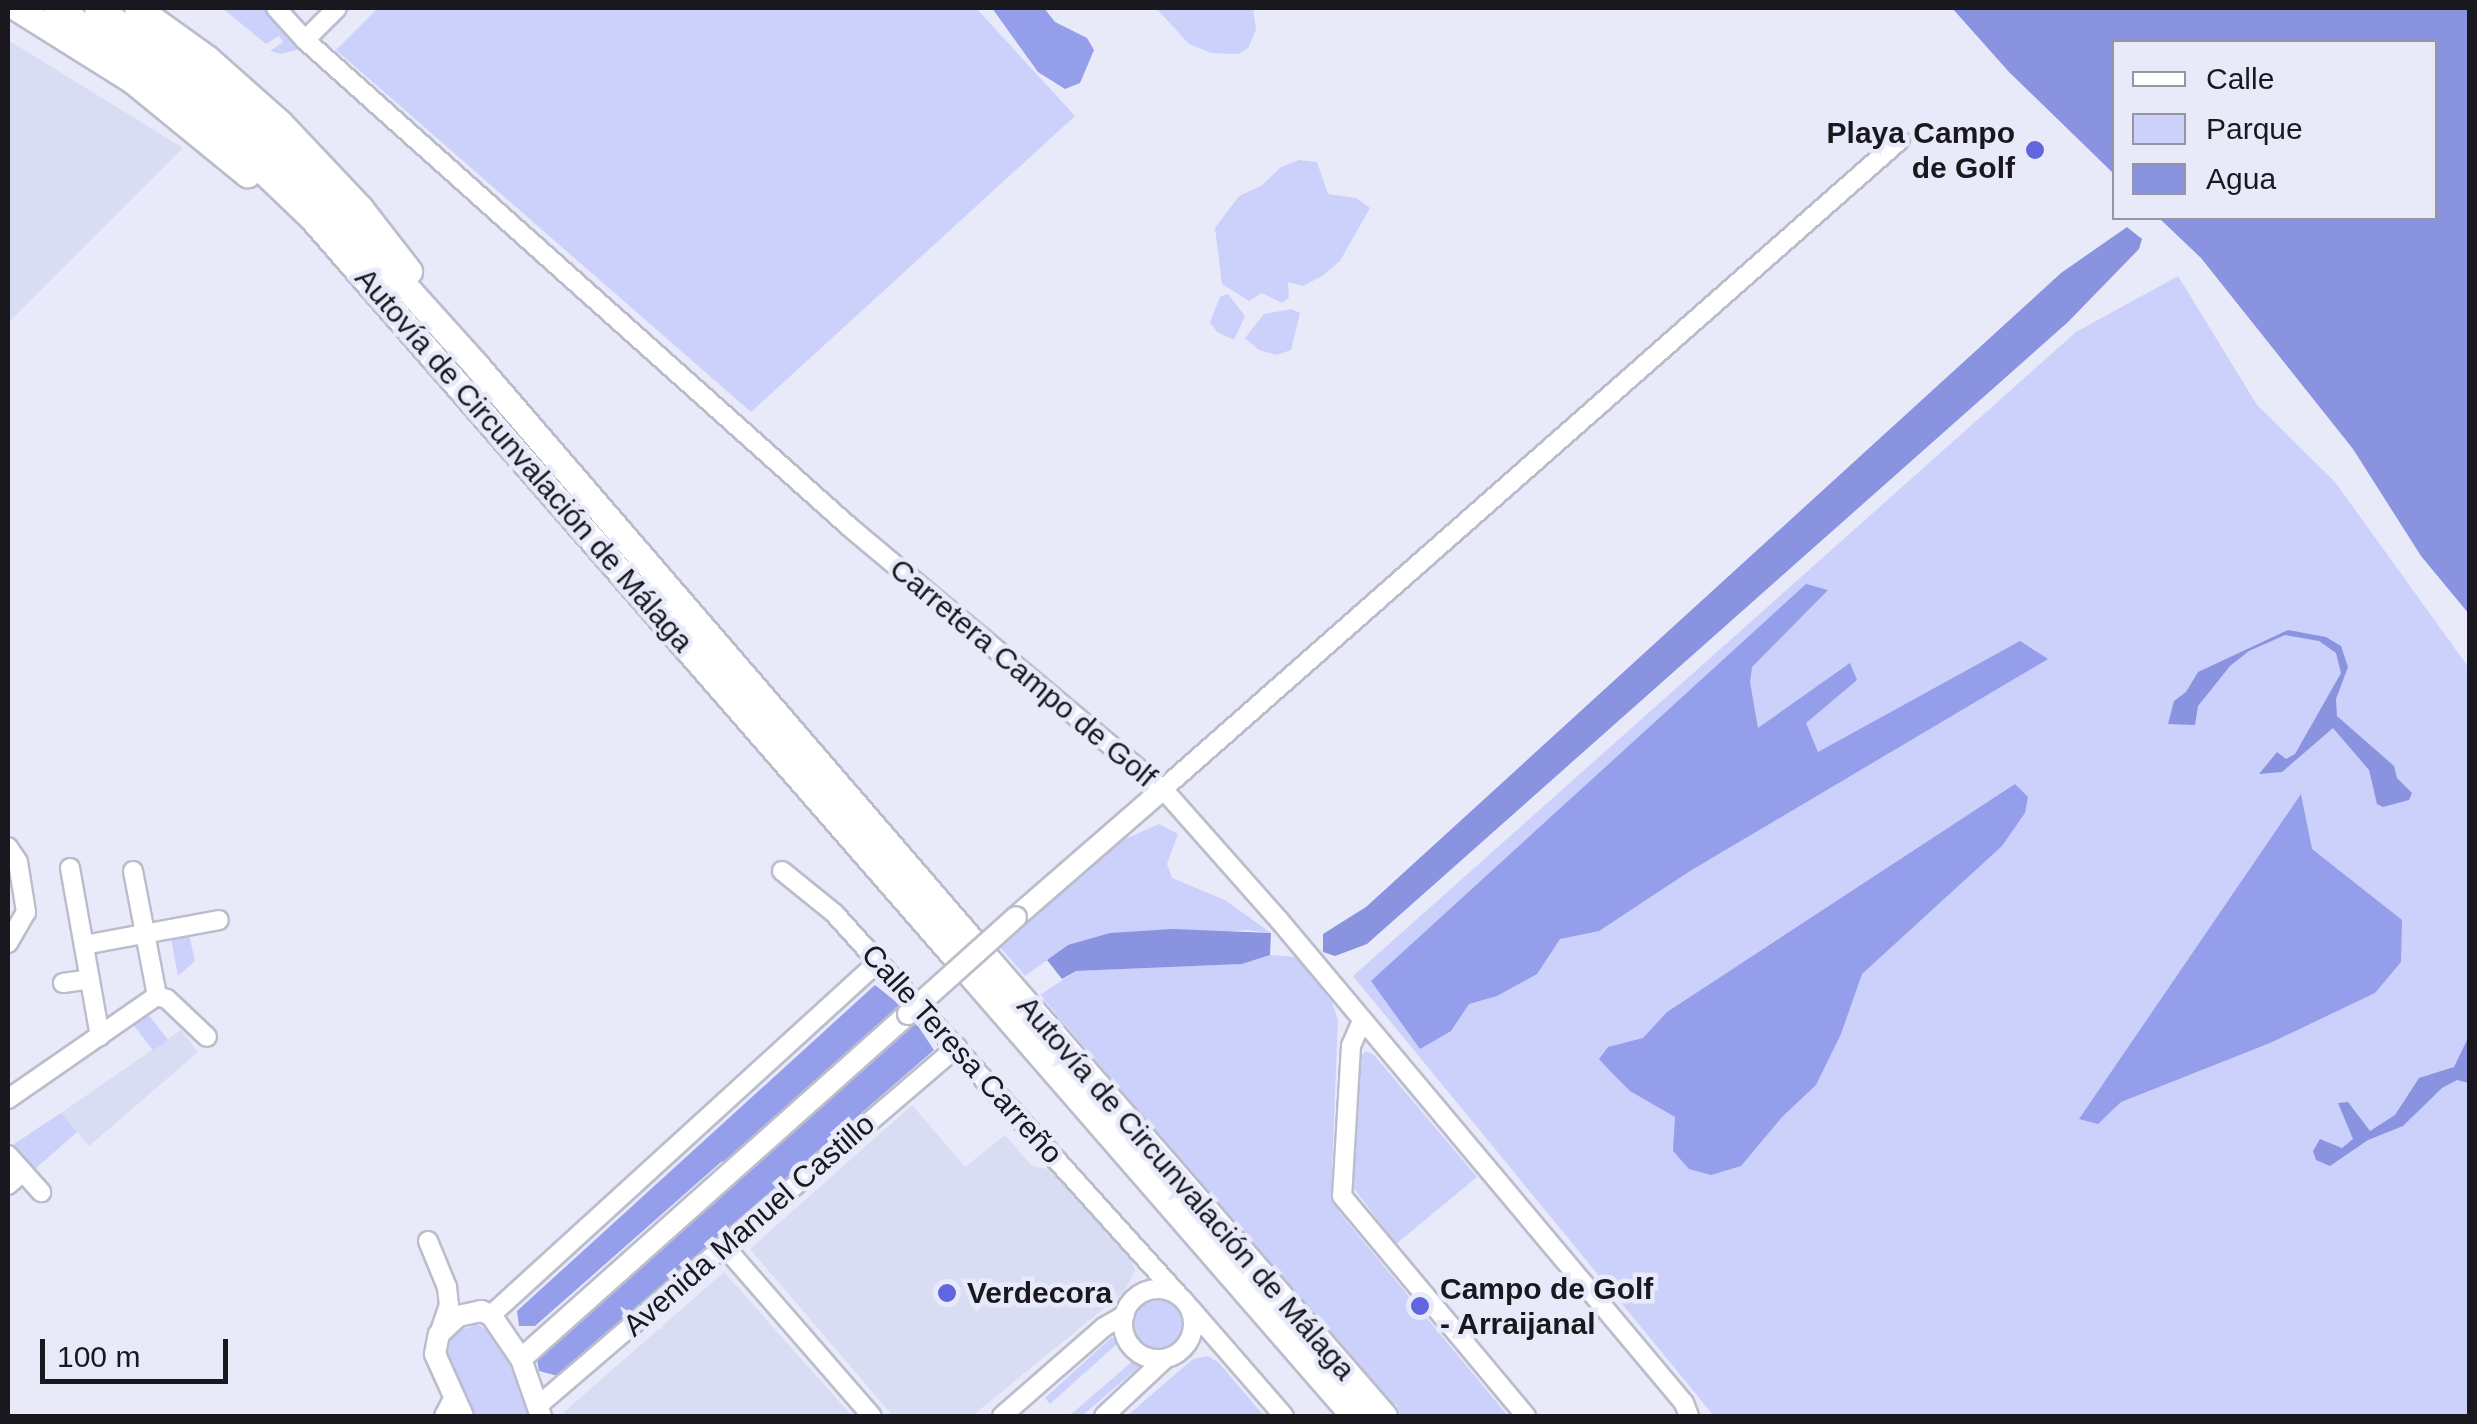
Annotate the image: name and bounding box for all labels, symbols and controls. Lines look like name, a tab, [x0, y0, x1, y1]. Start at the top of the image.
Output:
legend	[2112, 40, 2437, 220]
text: Calle	[2206, 62, 2274, 95]
text: Parque	[2206, 112, 2303, 145]
place label: Playa Campo de Golf	[1827, 115, 2015, 186]
marker: Playa Campo de Golf	[2024, 139, 2046, 161]
text: Agua	[2206, 162, 2276, 195]
street label: Autovía de Circunvalación de Málaga	[347, 261, 701, 659]
street label: Carretera Campo de Golf	[882, 551, 1164, 795]
street label: Calle Teresa Carreño	[854, 937, 1070, 1171]
street label: Autovía de Circunvalación de Málaga	[1009, 989, 1363, 1387]
street label: Avenida Manuel Castillo	[616, 1106, 882, 1344]
place label: Campo de Golf - Arraijanal	[1440, 1271, 1653, 1342]
place label: Verdecora	[967, 1275, 1112, 1311]
marker: Verdecora	[936, 1282, 958, 1304]
marker: Campo de Golf - Arraijanal	[1409, 1295, 1431, 1317]
scale bar	[45, 1319, 232, 1381]
text: 100 m	[57, 1340, 140, 1373]

